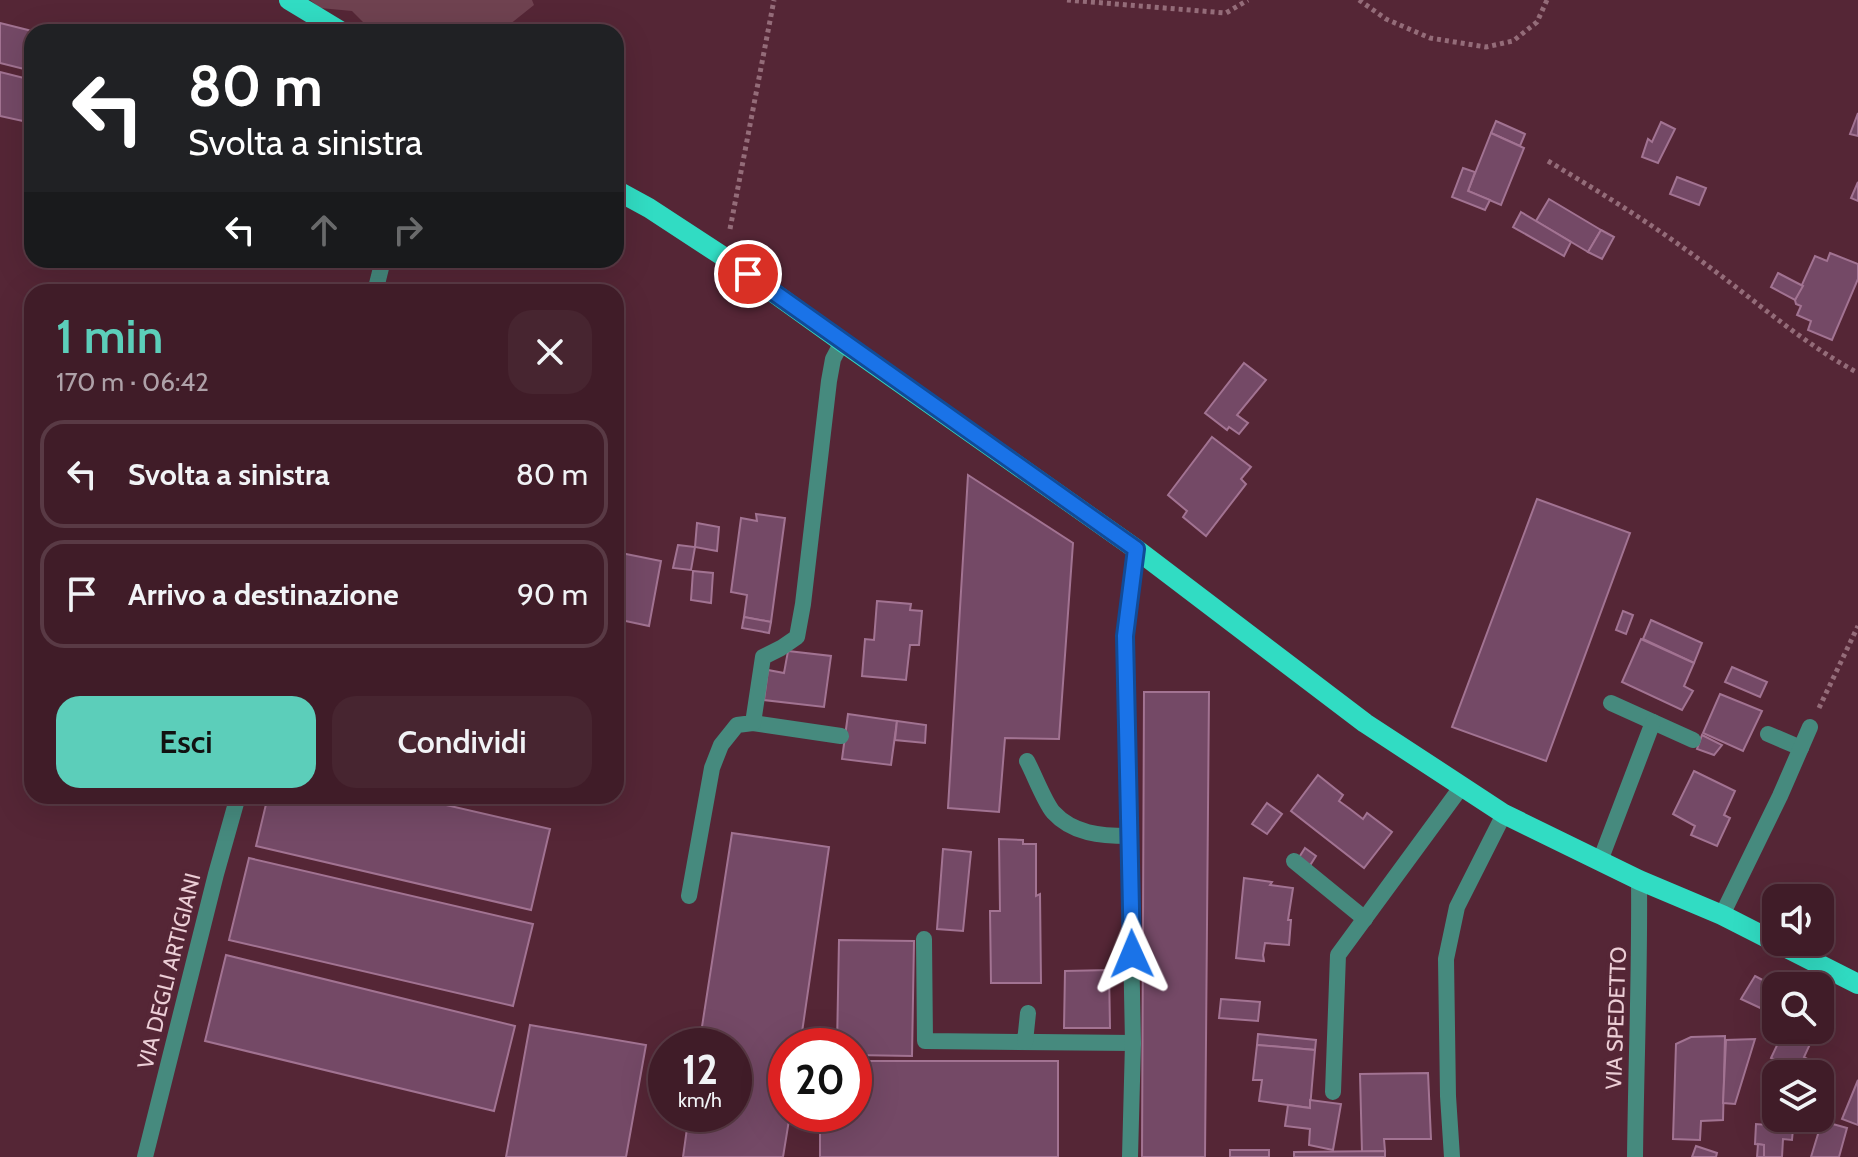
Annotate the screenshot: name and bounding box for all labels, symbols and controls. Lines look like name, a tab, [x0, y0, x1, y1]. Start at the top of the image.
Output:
text: 80 m	[188, 52, 323, 120]
icon: left	[56, 56, 160, 160]
text: Svolta a sinistra	[188, 120, 423, 164]
icon: left	[218, 208, 262, 252]
icon: ahead	[302, 208, 346, 252]
icon: right	[386, 208, 430, 252]
pin	[714, 240, 782, 308]
icon: arrive	[726, 252, 770, 296]
text: 1 min	[56, 307, 163, 365]
button: close	[508, 310, 592, 394]
text: 170 m · 06:42	[56, 366, 209, 398]
icon: left	[60, 452, 104, 496]
text: Svolta a sinistra	[128, 456, 330, 493]
text: 80 m	[516, 456, 588, 493]
icon: arrive	[60, 572, 104, 616]
text: Arrivo a destinazione	[128, 576, 399, 613]
text: 90 m	[517, 576, 588, 613]
button: Esci	[56, 696, 316, 788]
button: Condividi	[332, 696, 592, 788]
street label: VIA DEGLI ARTIGIANI	[132, 870, 206, 1072]
map controls	[1762, 884, 1834, 1132]
button: sound	[1762, 884, 1834, 956]
position arrow	[1090, 912, 1174, 996]
street label: VIA SPEDETTO	[1600, 946, 1632, 1090]
button: search	[1762, 972, 1834, 1044]
speed limit sign: 20	[768, 1028, 872, 1132]
text: 12	[682, 1045, 718, 1094]
button: layers	[1762, 1060, 1834, 1132]
text: km/h	[678, 1088, 722, 1112]

